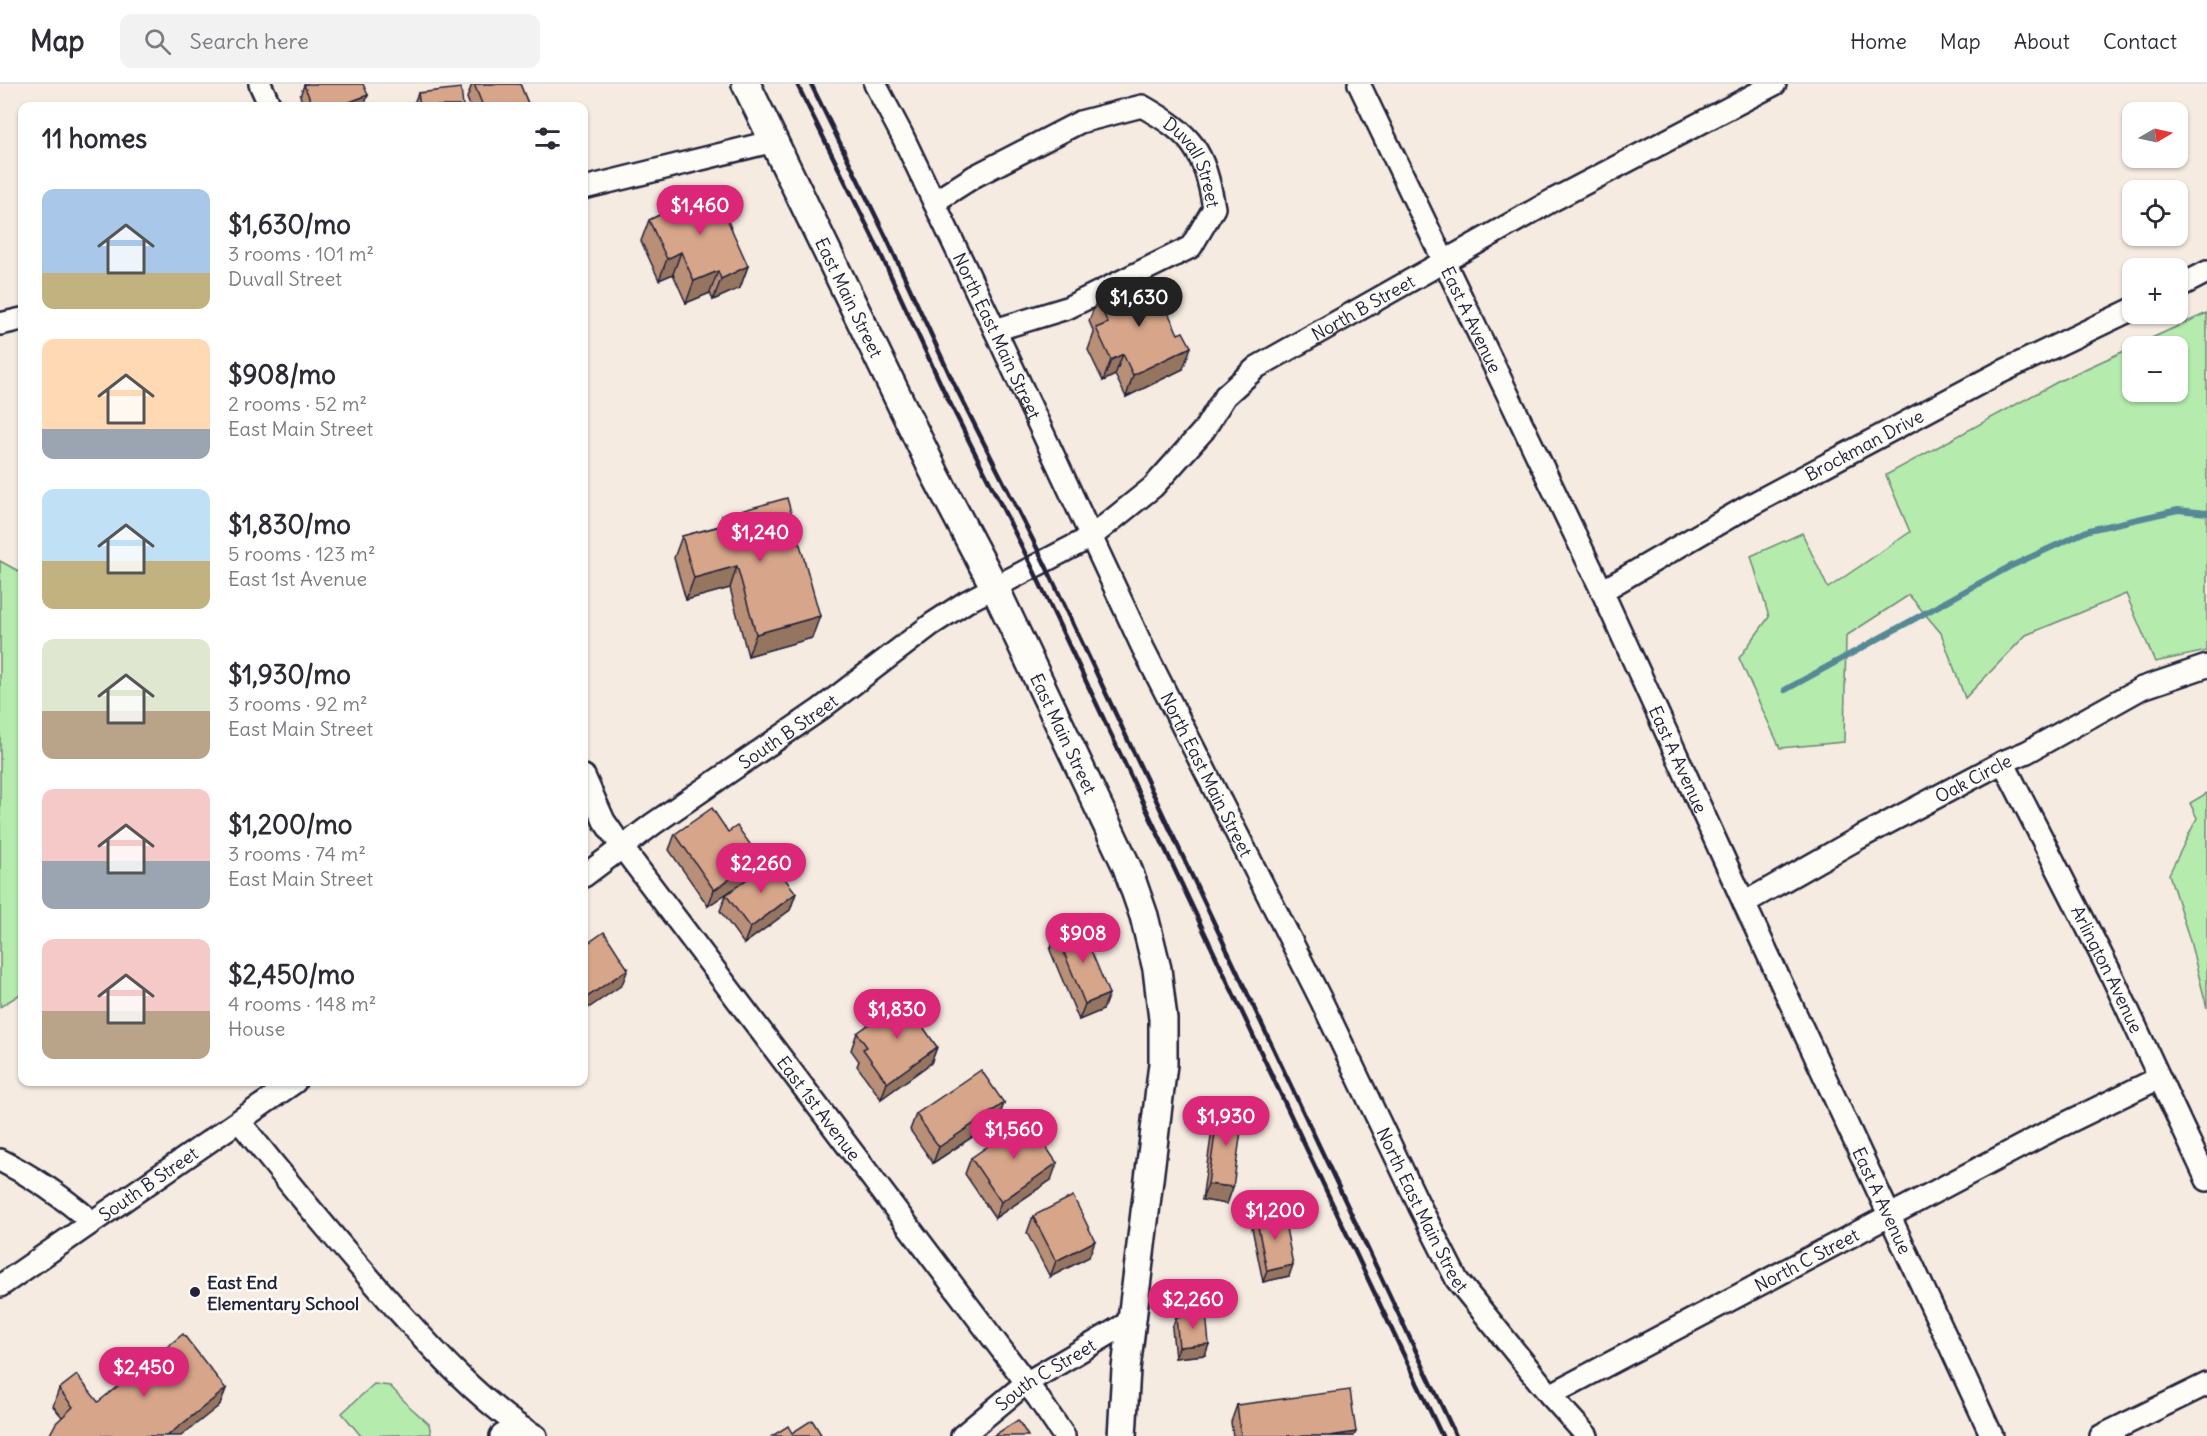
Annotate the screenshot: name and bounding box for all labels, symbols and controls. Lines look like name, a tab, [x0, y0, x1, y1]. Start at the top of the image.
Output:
search box	[120, 14, 540, 68]
text: Map	[30, 23, 84, 59]
icon: search	[141, 25, 174, 58]
text: Search here	[189, 27, 309, 55]
text: Home	[1850, 28, 1907, 55]
text: Map	[1940, 28, 1981, 55]
text: About	[2014, 28, 2070, 55]
text: Contact	[2103, 28, 2177, 55]
north arrow	[2122, 102, 2188, 168]
map controls	[2122, 102, 2188, 402]
street label: Duvall Street	[1159, 111, 1225, 209]
text: 11 homes	[42, 122, 147, 155]
icon: filters	[531, 122, 564, 155]
button: locate	[2122, 180, 2188, 246]
pin: $1,460	[651, 185, 749, 236]
text: $1,460	[671, 192, 729, 217]
text: $1,630/mo	[228, 208, 351, 241]
icon: home	[90, 213, 162, 285]
street label: East Main Street	[810, 233, 888, 361]
text: 3 rooms · 101 m²	[228, 241, 374, 266]
street label: North East Main Street	[948, 249, 1046, 423]
button: +	[2122, 258, 2188, 324]
street label: East A Avenue	[1436, 262, 1507, 376]
text: Duvall Street	[228, 266, 342, 291]
street label: North B Street	[1307, 269, 1418, 345]
pin: $1,630	[1090, 277, 1188, 328]
text: $1,630	[1110, 284, 1168, 309]
button: −	[2122, 336, 2188, 402]
text: $908/mo	[228, 358, 336, 391]
icon: home	[90, 363, 162, 435]
text: 2 rooms · 52 m²	[228, 391, 367, 416]
street label: Brockman Drive	[1801, 404, 1927, 486]
text: East Main Street	[228, 416, 373, 441]
text: $1,830/mo	[228, 508, 351, 541]
pin: $1,240	[711, 512, 809, 563]
icon: home	[90, 513, 162, 585]
text: $1,240	[731, 519, 789, 544]
text: 5 rooms · 123 m²	[228, 541, 375, 566]
text: East 1st Avenue	[228, 566, 367, 591]
text: $1,930/mo	[228, 658, 351, 691]
icon: home	[90, 663, 162, 735]
street label: East Main Street	[1025, 669, 1102, 797]
street label: North East Main Street	[1156, 688, 1258, 860]
street label: South B Street	[734, 689, 842, 774]
text: 3 rooms · 92 m²	[228, 691, 367, 716]
street label: East A Avenue	[1644, 702, 1713, 816]
text: East Main Street	[228, 716, 373, 741]
street label: Oak Circle	[1931, 748, 2015, 808]
text: $1,200/mo	[228, 808, 352, 841]
icon: home	[90, 813, 162, 885]
text: 3 rooms · 74 m²	[228, 841, 366, 866]
pin: $2,260	[712, 843, 810, 894]
text: $2,260	[730, 850, 792, 875]
text: East Main Street	[228, 866, 373, 891]
street label: Arlington Avenue	[2067, 902, 2148, 1036]
pin: $908	[1047, 913, 1119, 964]
text: $908	[1059, 920, 1107, 945]
text: $2,450/mo	[228, 958, 355, 991]
icon: home	[90, 963, 162, 1035]
pin: $1,830	[848, 989, 946, 1040]
text: 4 rooms · 148 m²	[228, 991, 376, 1016]
text: $1,830	[868, 996, 926, 1021]
text: House	[228, 1016, 285, 1041]
street label: East 1st Avenue	[772, 1051, 866, 1165]
pin: $1,930	[1177, 1096, 1275, 1147]
text: $1,930	[1197, 1103, 1255, 1128]
pin: $1,560	[965, 1109, 1063, 1160]
text: $1,560	[984, 1116, 1044, 1141]
street label: North East Main Street	[1372, 1123, 1474, 1297]
street label: South B Street	[94, 1141, 202, 1226]
street label: East A Avenue	[1848, 1143, 1917, 1258]
pin: $1,200	[1226, 1190, 1324, 1241]
text: $1,200	[1245, 1197, 1305, 1222]
street label: North C Street	[1750, 1223, 1863, 1297]
place label: East End Elementary School	[207, 1271, 359, 1315]
pin: $2,260	[1144, 1279, 1242, 1330]
marker: East End Elementary School	[188, 1285, 202, 1299]
text: $2,260	[1162, 1286, 1224, 1311]
street label: South C Street	[990, 1333, 1100, 1415]
pin: $2,450	[95, 1347, 193, 1398]
text: $2,450	[113, 1354, 175, 1379]

